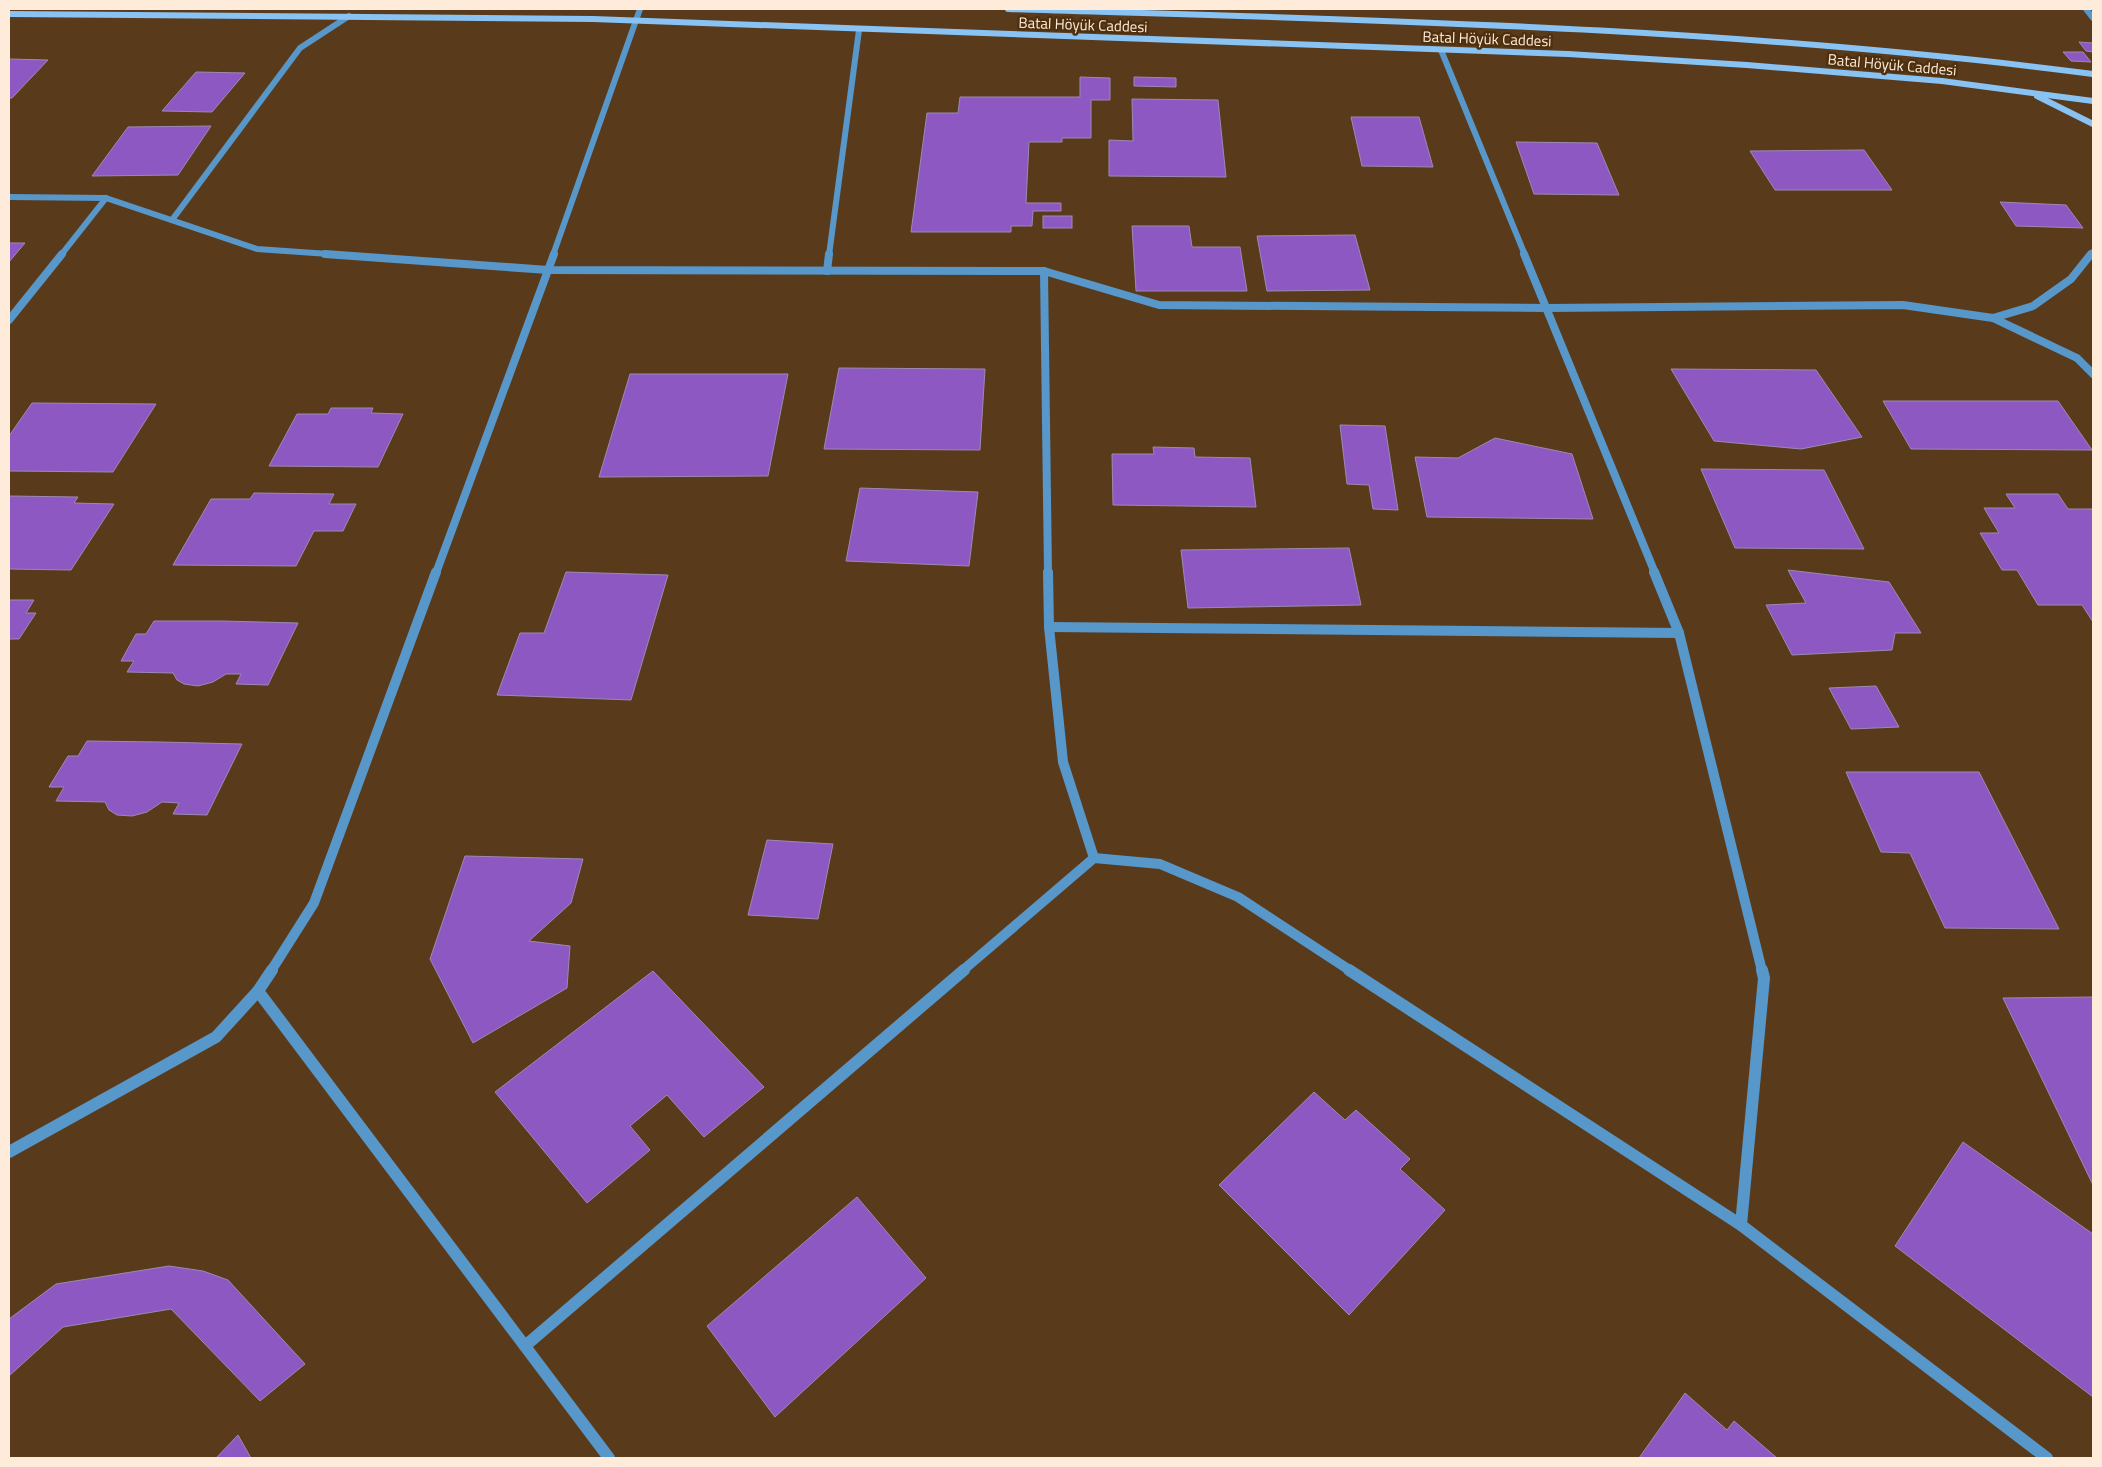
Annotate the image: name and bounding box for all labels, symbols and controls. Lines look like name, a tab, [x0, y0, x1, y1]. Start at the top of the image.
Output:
street label: Batal Höyük Caddesi	[1018, 11, 1148, 38]
street label: Batal Höyük Caddesi	[1422, 25, 1552, 52]
street label: Batal Höyük Caddesi	[1827, 47, 1957, 82]

